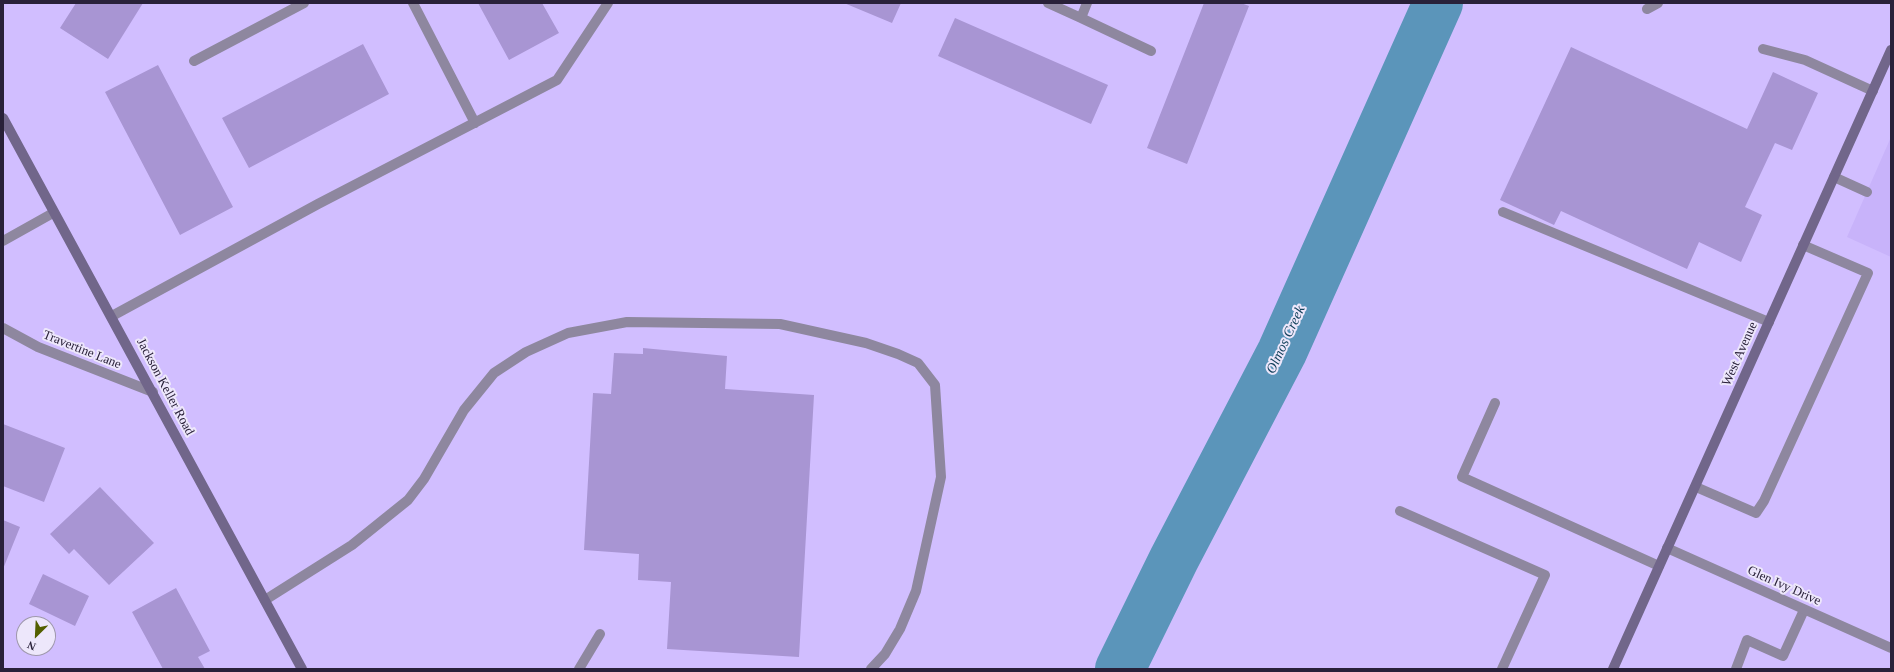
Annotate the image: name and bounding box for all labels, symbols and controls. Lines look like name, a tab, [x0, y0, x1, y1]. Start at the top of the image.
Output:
water label: Olmos Creek	[1263, 303, 1309, 377]
street label: West Avenue	[1719, 320, 1761, 388]
street label: Travertine Lane	[41, 327, 123, 373]
street label: Jackson Keller Road	[133, 336, 197, 438]
street label: Glen Ivy Drive	[1745, 563, 1823, 609]
north arrow	[16, 616, 56, 656]
text: N	[25, 639, 38, 653]

